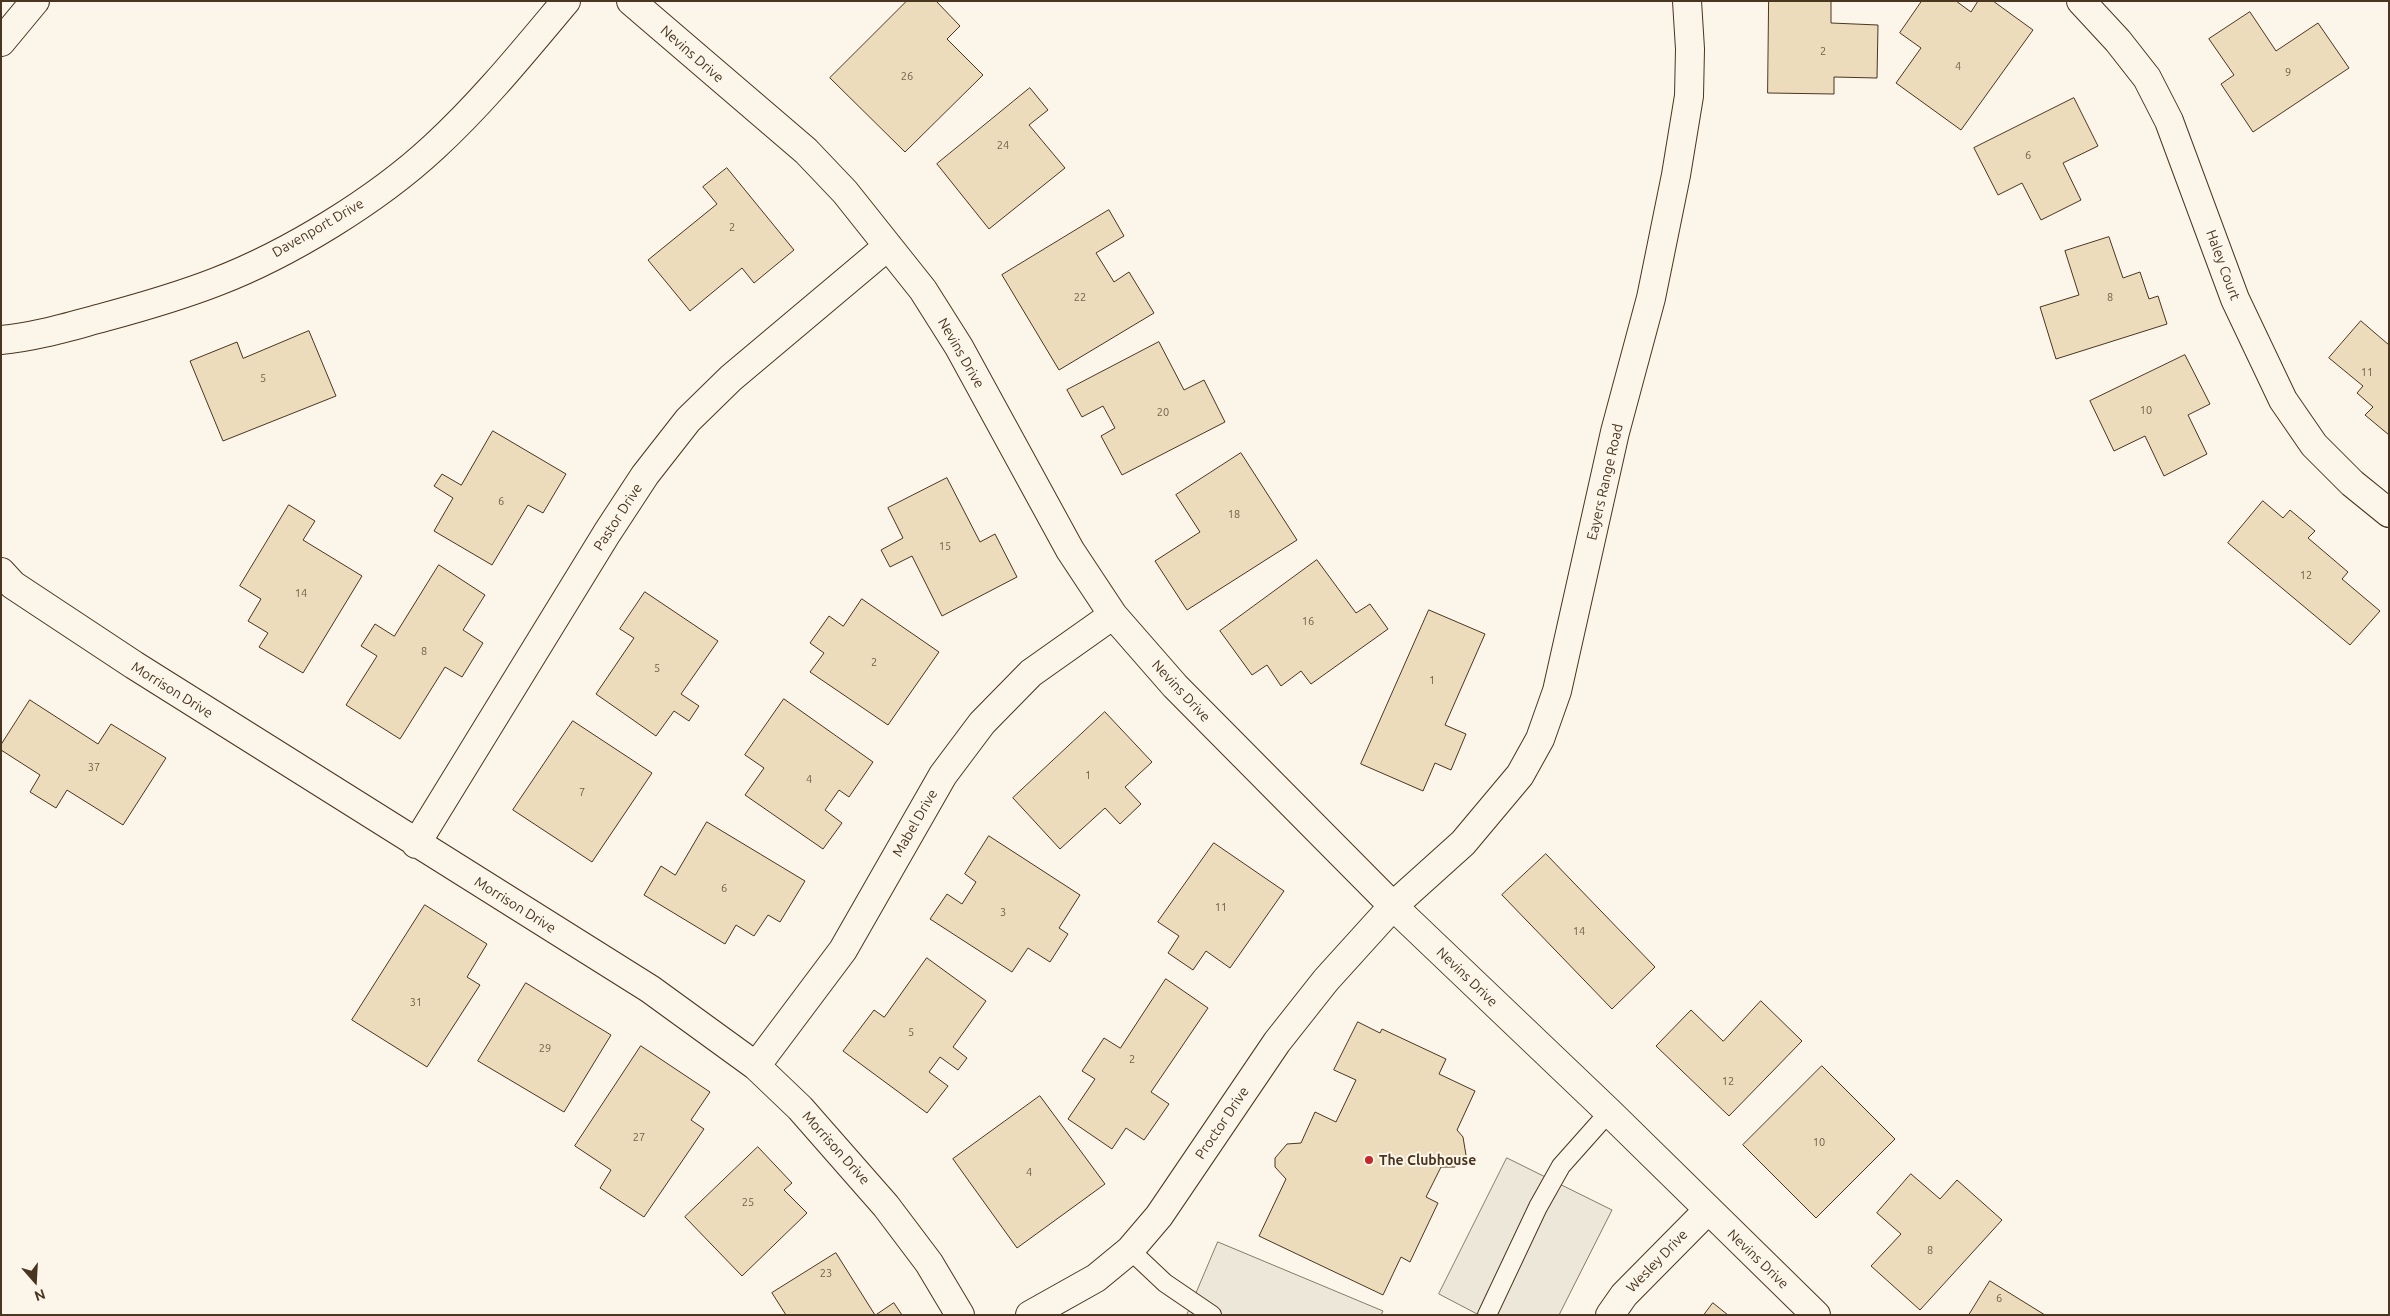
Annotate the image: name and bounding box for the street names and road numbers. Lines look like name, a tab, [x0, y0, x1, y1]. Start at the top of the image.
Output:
street label: Nevins Drive	[657, 22, 727, 86]
street label: Davenport Drive	[269, 195, 367, 261]
street label: Haley Court	[2202, 227, 2244, 303]
street label: Nevins Drive	[934, 315, 988, 391]
street label: Eayers Range Road	[1583, 422, 1627, 542]
street label: Pastor Drive	[590, 480, 646, 554]
street label: Nevins Drive	[1148, 657, 1214, 725]
street label: Morrison Drive	[128, 658, 216, 722]
street label: Mabel Drive	[889, 786, 941, 860]
street label: Morrison Drive	[471, 873, 559, 937]
street label: Nevins Drive	[1433, 944, 1501, 1010]
street label: Proctor Drive	[1192, 1084, 1252, 1162]
street label: Morrison Drive	[799, 1108, 873, 1188]
street label: Wesley Drive	[1623, 1226, 1691, 1296]
street label: Nevins Drive	[1724, 1226, 1792, 1292]

